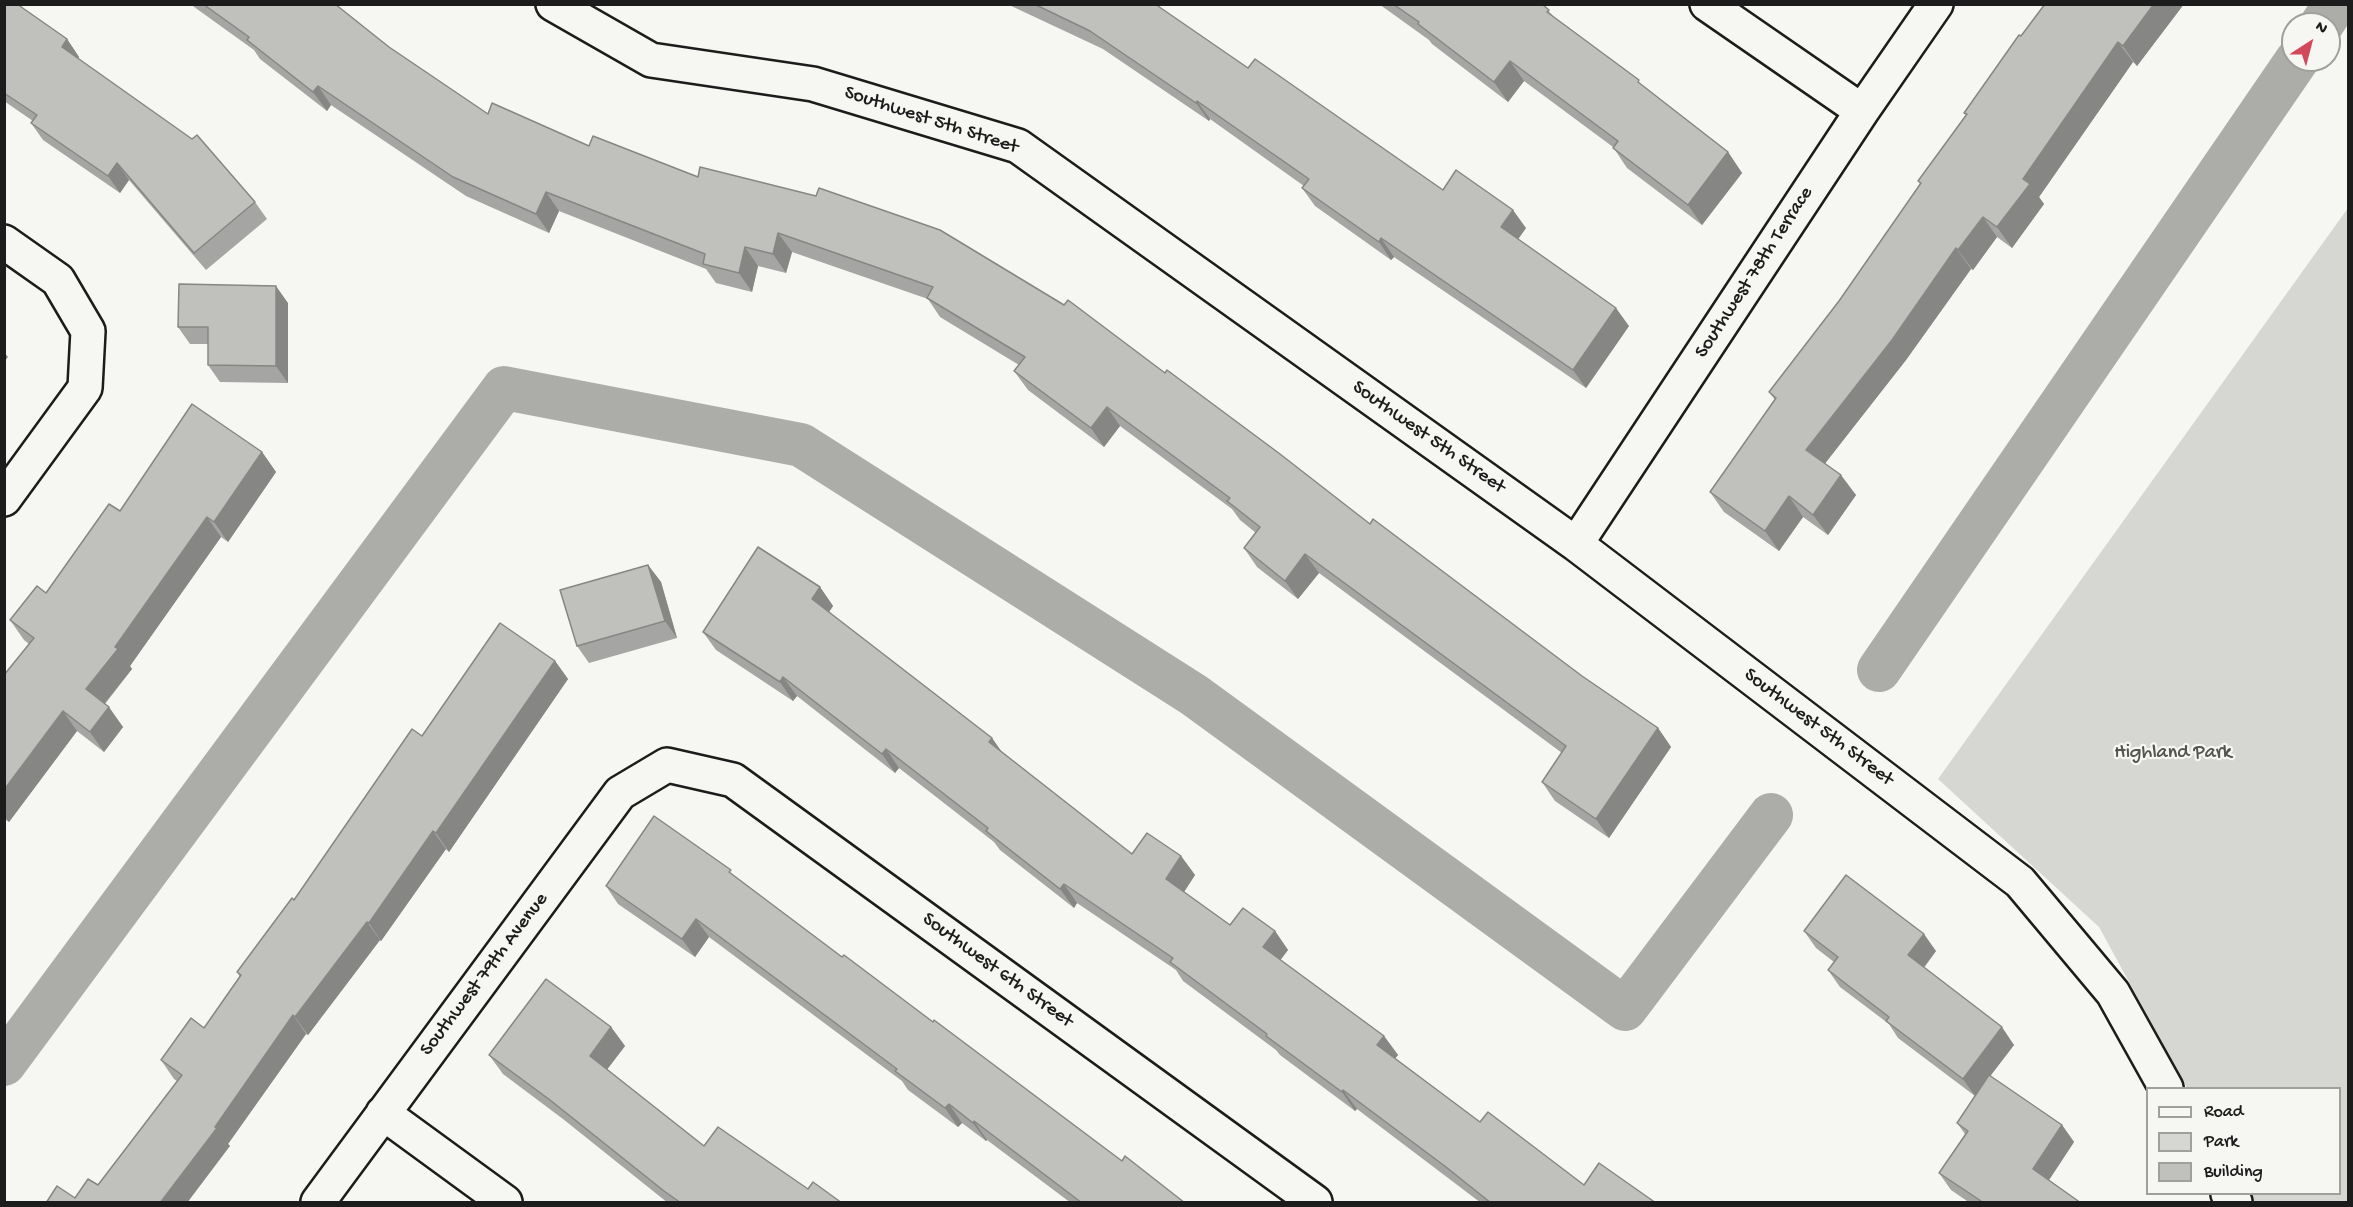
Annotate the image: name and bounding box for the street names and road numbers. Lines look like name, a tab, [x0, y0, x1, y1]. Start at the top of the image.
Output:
street label: Southwest 5th Street	[841, 82, 1021, 160]
street label: Southwest 78th Terrace	[1691, 183, 1819, 363]
street label: Southwest 5th Street	[1347, 376, 1509, 500]
street label: Southwest 5th Street	[1738, 664, 1898, 792]
street label: Southwest 79th Avenue	[416, 889, 554, 1061]
street label: Southwest 6th Street	[917, 908, 1077, 1034]

